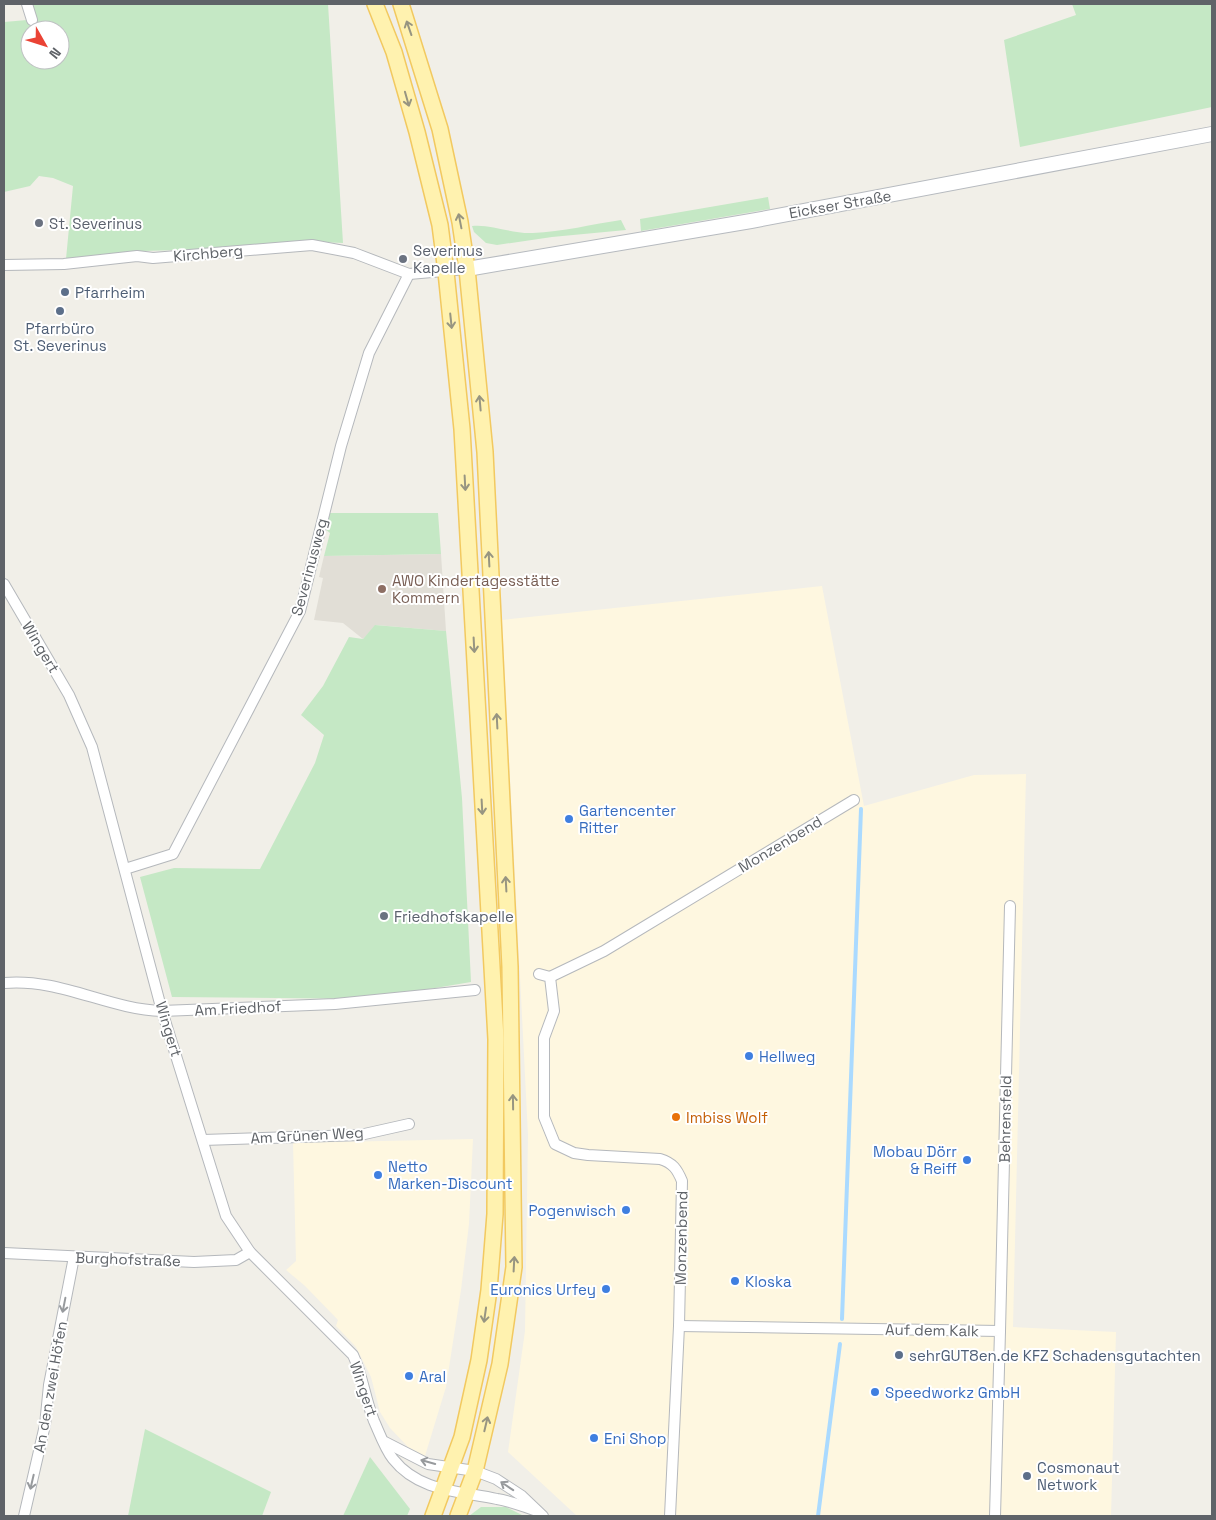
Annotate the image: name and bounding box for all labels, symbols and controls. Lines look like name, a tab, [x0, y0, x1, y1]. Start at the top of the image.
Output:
north arrow	[20, 20, 70, 70]
one-way arrow	[404, 21, 413, 37]
text: N	[45, 44, 65, 62]
one-way arrow	[403, 90, 413, 106]
street label: Eickser Straße	[787, 186, 893, 222]
one-way arrow	[454, 213, 464, 229]
place label: St. Severinus	[49, 214, 142, 233]
marker: St. Severinus	[33, 217, 45, 229]
street label: Kirchberg	[172, 240, 244, 266]
place label: Severinus Kapelle	[413, 241, 483, 277]
marker: Severinus Kapelle	[397, 253, 409, 265]
place label: Pfarrheim	[75, 283, 145, 302]
marker: Pfarrheim	[59, 286, 71, 298]
marker: Pfarrbüro St. Severinus	[54, 305, 66, 317]
one-way arrow	[446, 313, 455, 329]
place label: Pfarrbüro St. Severinus	[13, 319, 107, 355]
one-way arrow	[475, 396, 485, 412]
one-way arrow	[461, 474, 470, 490]
street label: Severinusweg	[287, 516, 331, 618]
one-way arrow	[485, 551, 494, 567]
place label: AWO Kindertagesstätte Kommern	[392, 571, 560, 607]
marker: AWO Kindertagesstätte Kommern	[376, 583, 388, 595]
street label: Wingert	[18, 618, 64, 676]
one-way arrow	[469, 637, 478, 653]
one-way arrow	[492, 714, 501, 730]
one-way arrow	[478, 799, 487, 815]
place label: Gartencenter Ritter	[579, 801, 676, 837]
street label: Monzenbend	[735, 812, 825, 876]
marker: Gartencenter Ritter	[563, 813, 575, 825]
one-way arrow	[501, 876, 510, 892]
place label: Friedhofskapelle	[394, 907, 514, 926]
marker: Friedhofskapelle	[378, 910, 390, 922]
street label: Am Friedhof	[194, 996, 282, 1020]
street label: Wingert	[152, 999, 186, 1059]
place label: Hellweg	[759, 1047, 815, 1066]
marker: Hellweg	[743, 1050, 755, 1062]
street label: Behrensfeld	[995, 1075, 1015, 1163]
one-way arrow	[508, 1094, 517, 1110]
place label: Imbiss Wolf	[686, 1108, 768, 1127]
marker: Imbiss Wolf	[670, 1111, 682, 1123]
street label: Am Grünen Weg	[250, 1123, 364, 1147]
place label: Mobau Dörr & Reiff	[873, 1142, 958, 1178]
marker: Mobau Dörr & Reiff	[961, 1154, 973, 1166]
place label: Netto Marken-Discount	[388, 1157, 513, 1193]
marker: Netto Marken-Discount	[372, 1169, 384, 1181]
street label: Monzenbend	[671, 1191, 691, 1285]
place label: Pogenwisch	[529, 1201, 616, 1220]
marker: Pogenwisch	[620, 1204, 632, 1216]
street label: Burghofstraße	[75, 1248, 181, 1270]
one-way arrow	[509, 1256, 518, 1272]
place label: Kloska	[745, 1272, 792, 1291]
marker: Kloska	[729, 1275, 741, 1287]
place label: Euronics Urfey	[490, 1280, 596, 1299]
marker: Euronics Urfey	[600, 1283, 612, 1295]
one-way arrow	[59, 1297, 69, 1313]
one-way arrow	[480, 1306, 490, 1322]
street label: An den zwei Höfen	[29, 1320, 71, 1454]
street label: Auf dem Kalk	[885, 1320, 979, 1340]
place label: sehrGUT8en.de KFZ Schadensgutachten	[909, 1346, 1201, 1365]
marker: sehrGUT8en.de KFZ Schadensgutachten	[893, 1349, 905, 1361]
street label: Wingert	[346, 1359, 382, 1419]
place label: Aral	[419, 1367, 446, 1386]
marker: Aral	[403, 1370, 415, 1382]
place label: Speedworkz GmbH	[885, 1383, 1020, 1402]
marker: Speedworkz GmbH	[869, 1386, 881, 1398]
one-way arrow	[482, 1417, 491, 1433]
place label: Eni Shop	[604, 1429, 666, 1448]
marker: Eni Shop	[588, 1432, 600, 1444]
one-way arrow	[420, 1457, 436, 1467]
place label: Cosmonaut Network	[1037, 1458, 1120, 1494]
marker: Cosmonaut Network	[1021, 1470, 1033, 1482]
one-way arrow	[27, 1473, 36, 1489]
one-way arrow	[500, 1481, 514, 1491]

